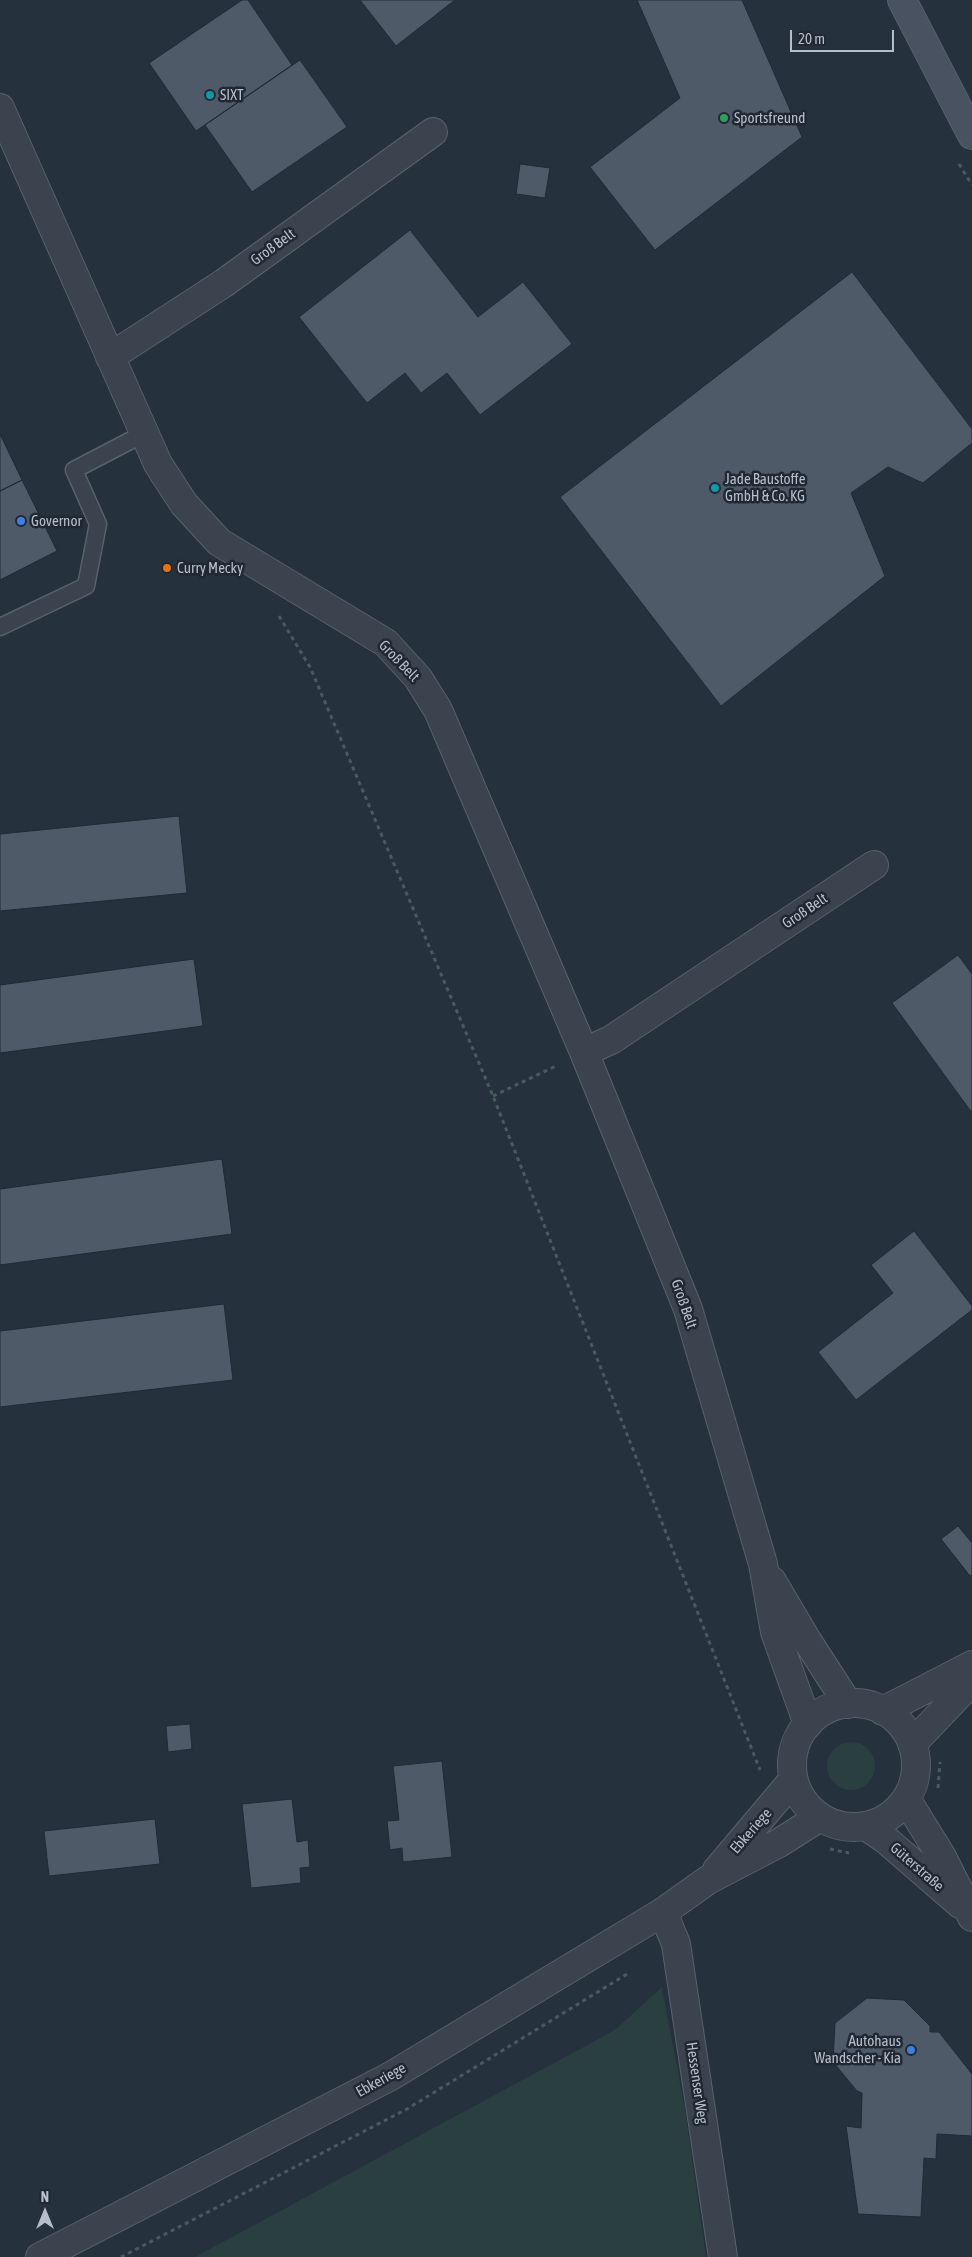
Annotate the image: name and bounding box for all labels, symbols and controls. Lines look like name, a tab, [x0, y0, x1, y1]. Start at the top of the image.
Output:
scale bar	[792, 20, 896, 52]
text: 20 m	[798, 30, 825, 47]
place label: SIXT	[220, 86, 243, 104]
marker: SIXT	[204, 89, 216, 101]
place label: Sportsfreund	[734, 109, 805, 127]
marker: Sportsfreund	[718, 112, 730, 124]
street label: Groß Belt	[247, 225, 299, 269]
place label: Jade Baustoffe GmbH & Co. KG	[725, 470, 806, 505]
marker: Jade Baustoffe GmbH & Co. KG	[709, 482, 721, 494]
place label: Governor	[31, 512, 82, 530]
marker: Governor	[15, 515, 27, 527]
place label: Curry Mecky	[177, 559, 243, 577]
marker: Curry Mecky	[161, 562, 173, 574]
street label: Groß Belt	[375, 636, 423, 686]
street label: Groß Belt	[779, 889, 831, 933]
street label: Groß Belt	[667, 1277, 701, 1331]
street label: Ebkeriege	[726, 1805, 776, 1857]
street label: Güterstraße	[887, 1839, 947, 1895]
place label: Autohaus Wandscher - Kia	[814, 2032, 901, 2067]
street label: Hessenser Weg	[682, 2041, 712, 2125]
marker: Autohaus Wandscher - Kia	[905, 2044, 917, 2056]
street label: Ebkeriege	[353, 2059, 409, 2101]
north arrow	[20, 2187, 70, 2237]
text: N	[41, 2189, 49, 2205]

